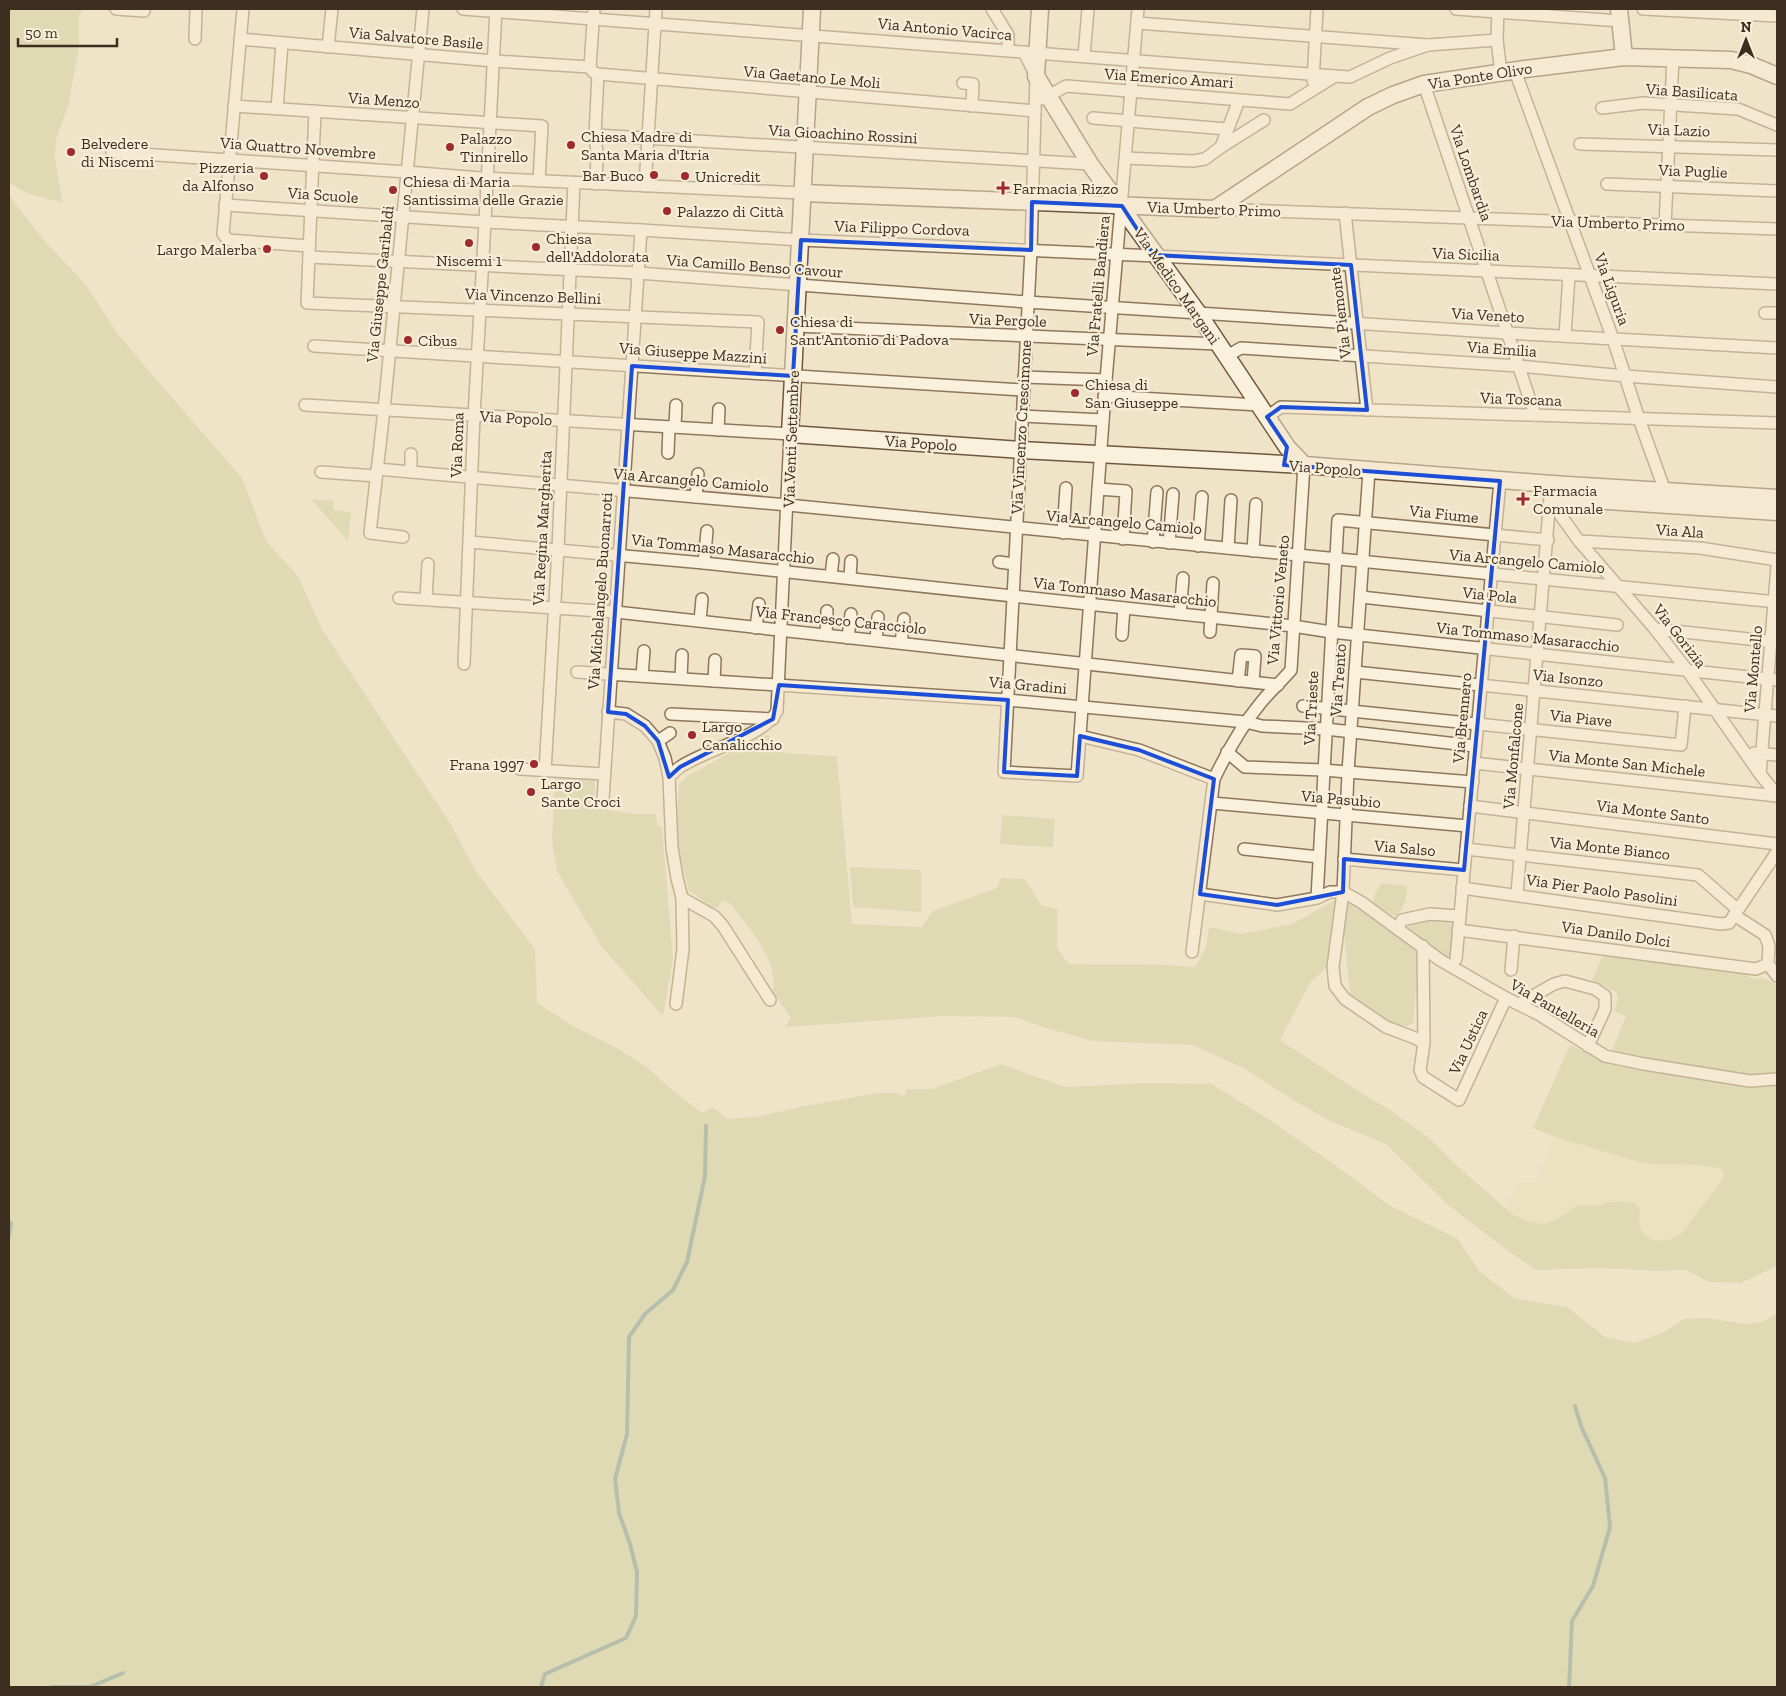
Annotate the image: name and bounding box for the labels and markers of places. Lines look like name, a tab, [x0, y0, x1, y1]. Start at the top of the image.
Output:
place label: Chiesa Madre di Santa Maria d'Itria	[581, 127, 710, 164]
place label: Palazzo Tinnirello	[460, 129, 528, 166]
place label: Belvedere di Niscemi	[81, 134, 155, 171]
marker: Chiesa Madre di Santa Maria d'Itria	[565, 139, 577, 151]
marker: Palazzo Tinnirello	[444, 141, 456, 153]
marker: Belvedere di Niscemi	[65, 146, 77, 158]
place label: Pizzeria da Alfonso	[182, 158, 254, 195]
place label: Bar Buco	[582, 166, 644, 185]
place label: Unicredit	[695, 167, 761, 186]
marker: Bar Buco	[648, 169, 660, 181]
marker: Pizzeria da Alfonso	[258, 170, 270, 182]
marker: Unicredit	[679, 170, 691, 182]
place label: Chiesa di Maria Santissima delle Grazie	[403, 172, 563, 209]
place label: Farmacia Rizzo	[1013, 179, 1118, 198]
marker: Farmacia Rizzo	[997, 182, 1009, 194]
marker: Chiesa di Maria Santissima delle Grazie	[387, 184, 399, 196]
place label: Palazzo di Città	[677, 202, 784, 221]
marker: Palazzo di Città	[661, 205, 673, 217]
place label: Chiesa dell'Addolorata	[546, 229, 649, 266]
marker: Niscemi 1	[463, 237, 475, 249]
place label: Largo Malerba	[157, 240, 257, 259]
marker: Chiesa dell'Addolorata	[530, 241, 542, 253]
marker: Largo Malerba	[261, 243, 273, 255]
place label: Niscemi 1	[436, 251, 502, 270]
place label: Chiesa di Sant'Antonio di Padova	[790, 312, 949, 349]
marker: Chiesa di Sant'Antonio di Padova	[774, 324, 786, 336]
place label: Cibus	[418, 331, 457, 350]
marker: Cibus	[402, 334, 414, 346]
place label: Chiesa di San Giuseppe	[1085, 375, 1178, 412]
marker: Chiesa di San Giuseppe	[1069, 387, 1081, 399]
place label: Farmacia Comunale	[1533, 481, 1603, 518]
marker: Farmacia Comunale	[1517, 493, 1529, 505]
place label: Largo Canalicchio	[702, 717, 782, 754]
marker: Largo Canalicchio	[686, 729, 698, 741]
place label: Frana 1997	[449, 755, 524, 774]
marker: Frana 1997	[528, 758, 540, 770]
place label: Largo Sante Croci	[541, 774, 621, 811]
marker: Largo Sante Croci	[525, 786, 537, 798]

